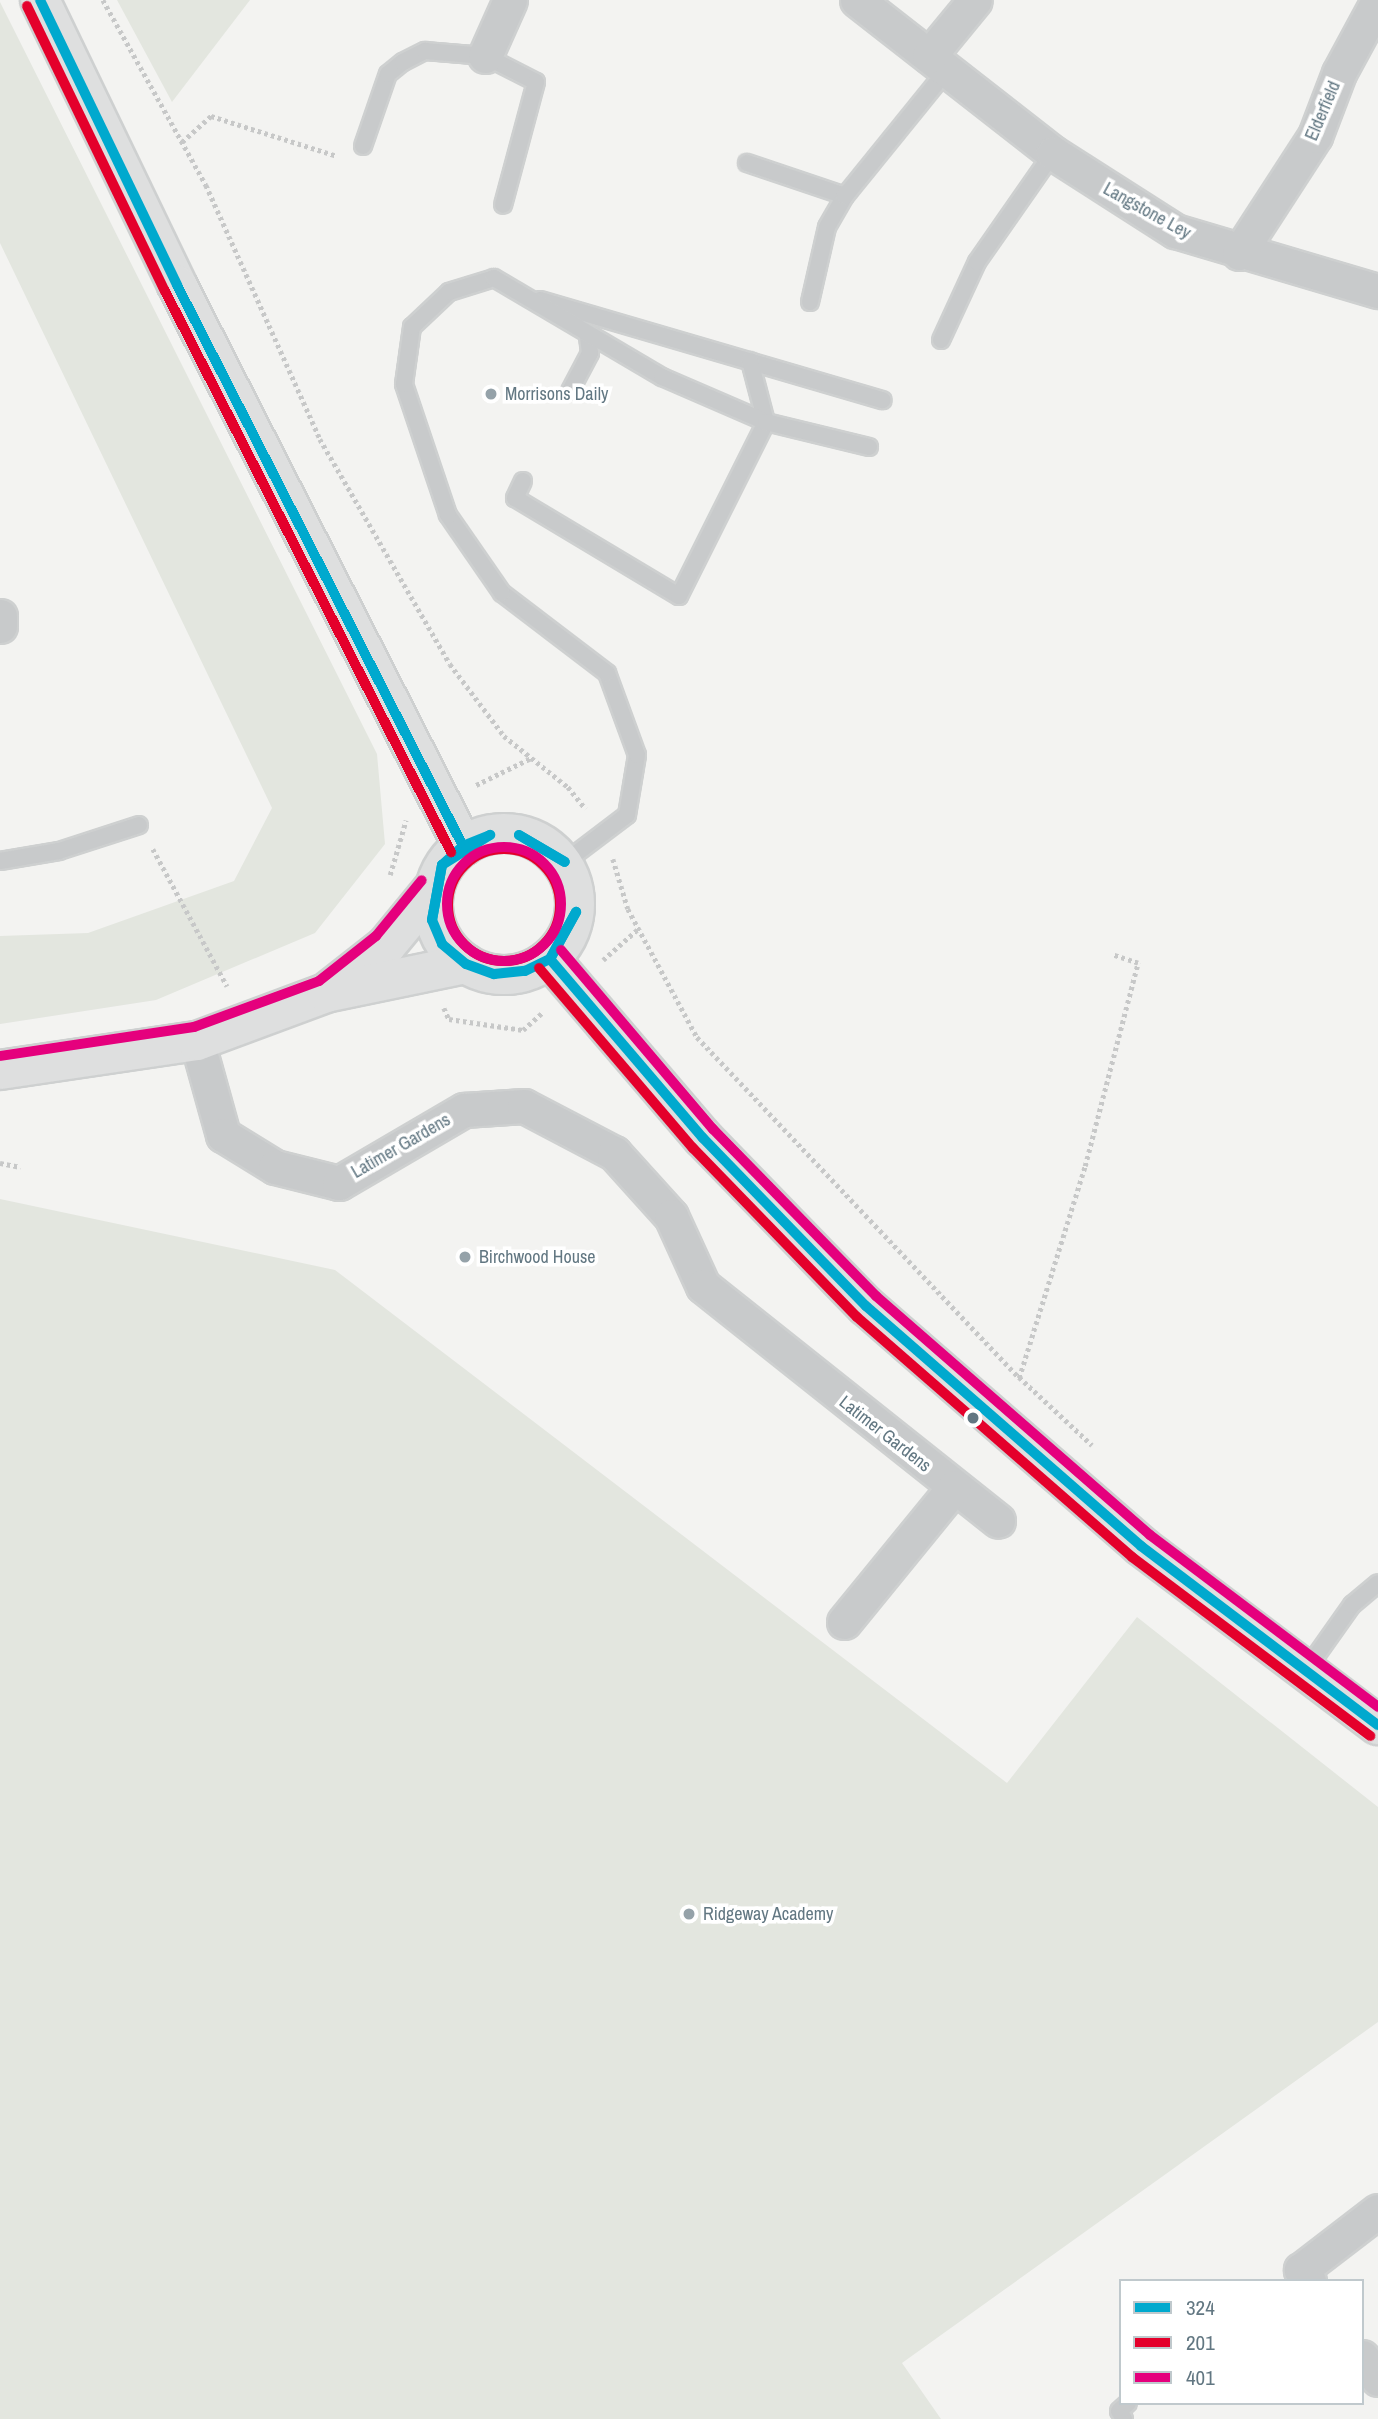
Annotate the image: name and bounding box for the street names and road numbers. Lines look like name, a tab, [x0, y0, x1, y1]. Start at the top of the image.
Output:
street label: Elderfield	[1301, 78, 1345, 144]
street label: Langstone Ley	[1099, 178, 1195, 244]
street label: Latimer Gardens	[348, 1109, 454, 1183]
street label: Latimer Gardens	[835, 1391, 935, 1477]

